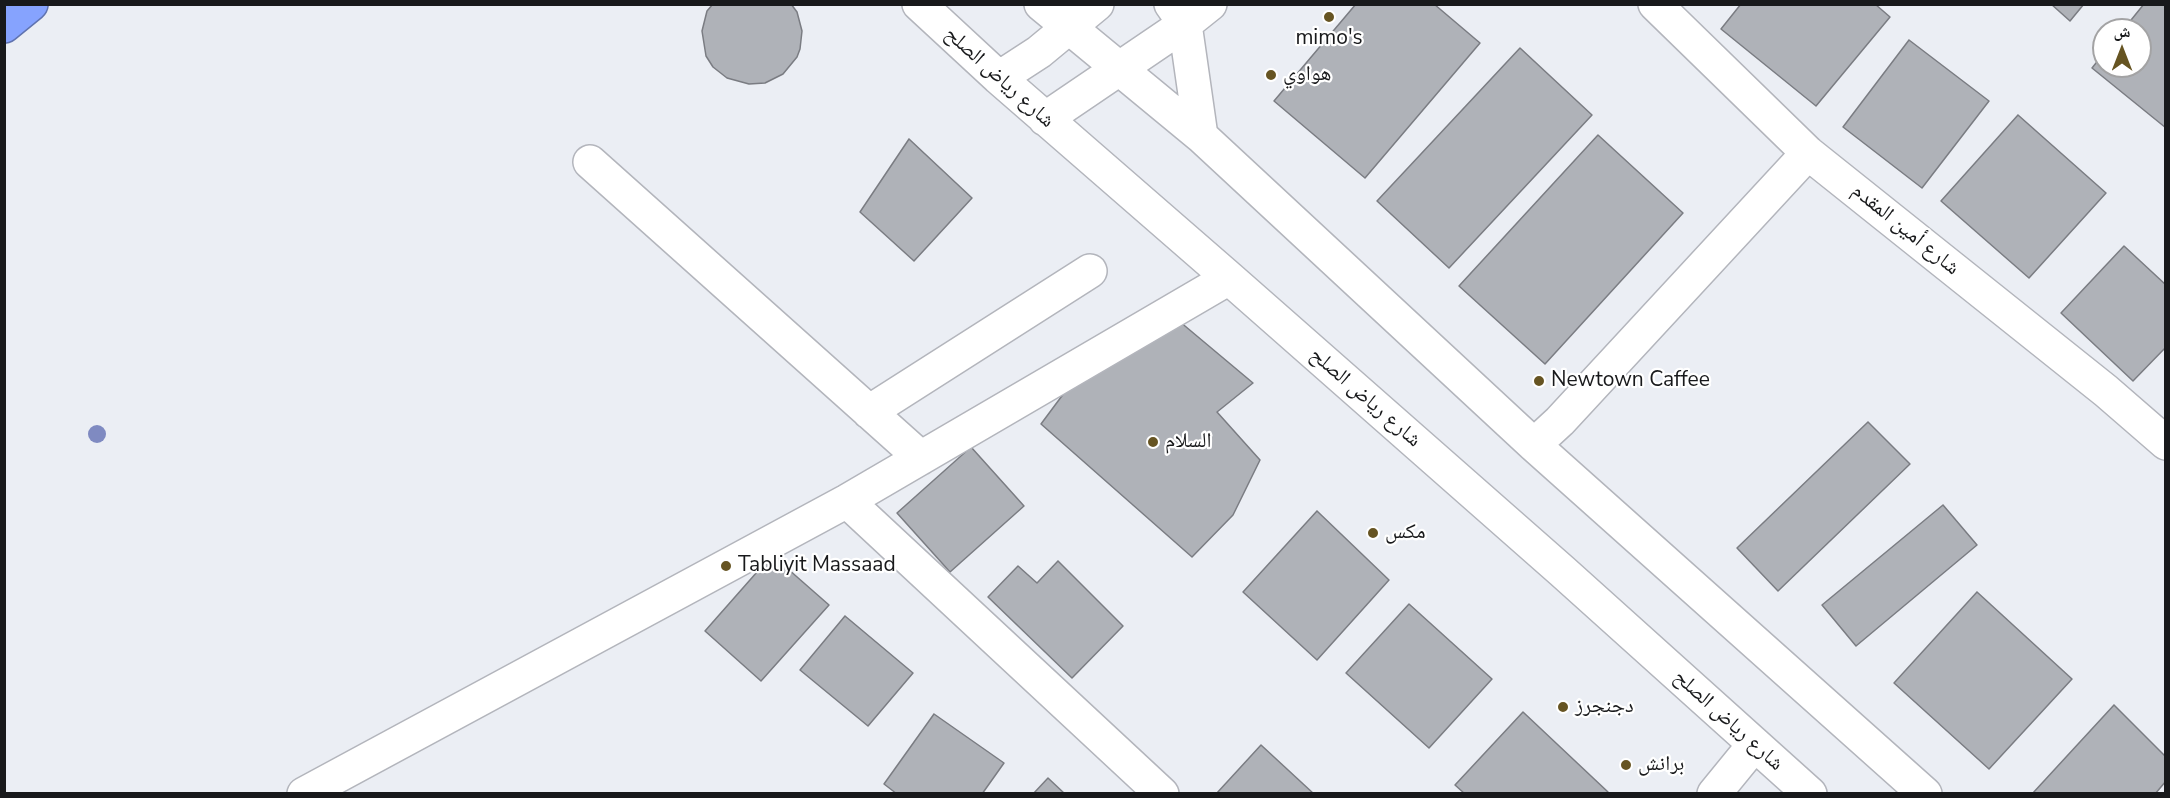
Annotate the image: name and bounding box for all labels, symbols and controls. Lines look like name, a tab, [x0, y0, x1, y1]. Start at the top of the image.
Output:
marker: mimo's	[1322, 10, 1336, 24]
north arrow	[2092, 18, 2152, 78]
text: ش	[2114, 21, 2130, 43]
street label: شارع رياض الصلح	[939, 22, 1059, 134]
place label: mimo's	[1295, 26, 1363, 52]
place label: هواوي	[1283, 62, 1331, 88]
marker: هواوي	[1264, 68, 1278, 82]
street label: شارع أمين المقدم	[1846, 179, 1964, 281]
street label: شارع رياض الصلح	[1304, 343, 1426, 453]
place label: Newtown Caffee	[1551, 368, 1710, 394]
marker: Newtown Caffee	[1532, 374, 1546, 388]
place label: السلام	[1165, 429, 1211, 455]
marker: السلام	[1146, 435, 1160, 449]
place label: مكس	[1385, 520, 1426, 546]
marker: مكس	[1366, 526, 1380, 540]
place label: Tabliyit Massaad	[738, 553, 896, 579]
marker: Tabliyit Massaad	[719, 559, 733, 573]
street label: شارع رياض الصلح	[1668, 665, 1788, 777]
place label: دجنجرز	[1575, 694, 1634, 720]
marker: دجنجرز	[1556, 700, 1570, 714]
place label: برانش	[1638, 752, 1684, 778]
marker: برانش	[1619, 758, 1633, 772]

